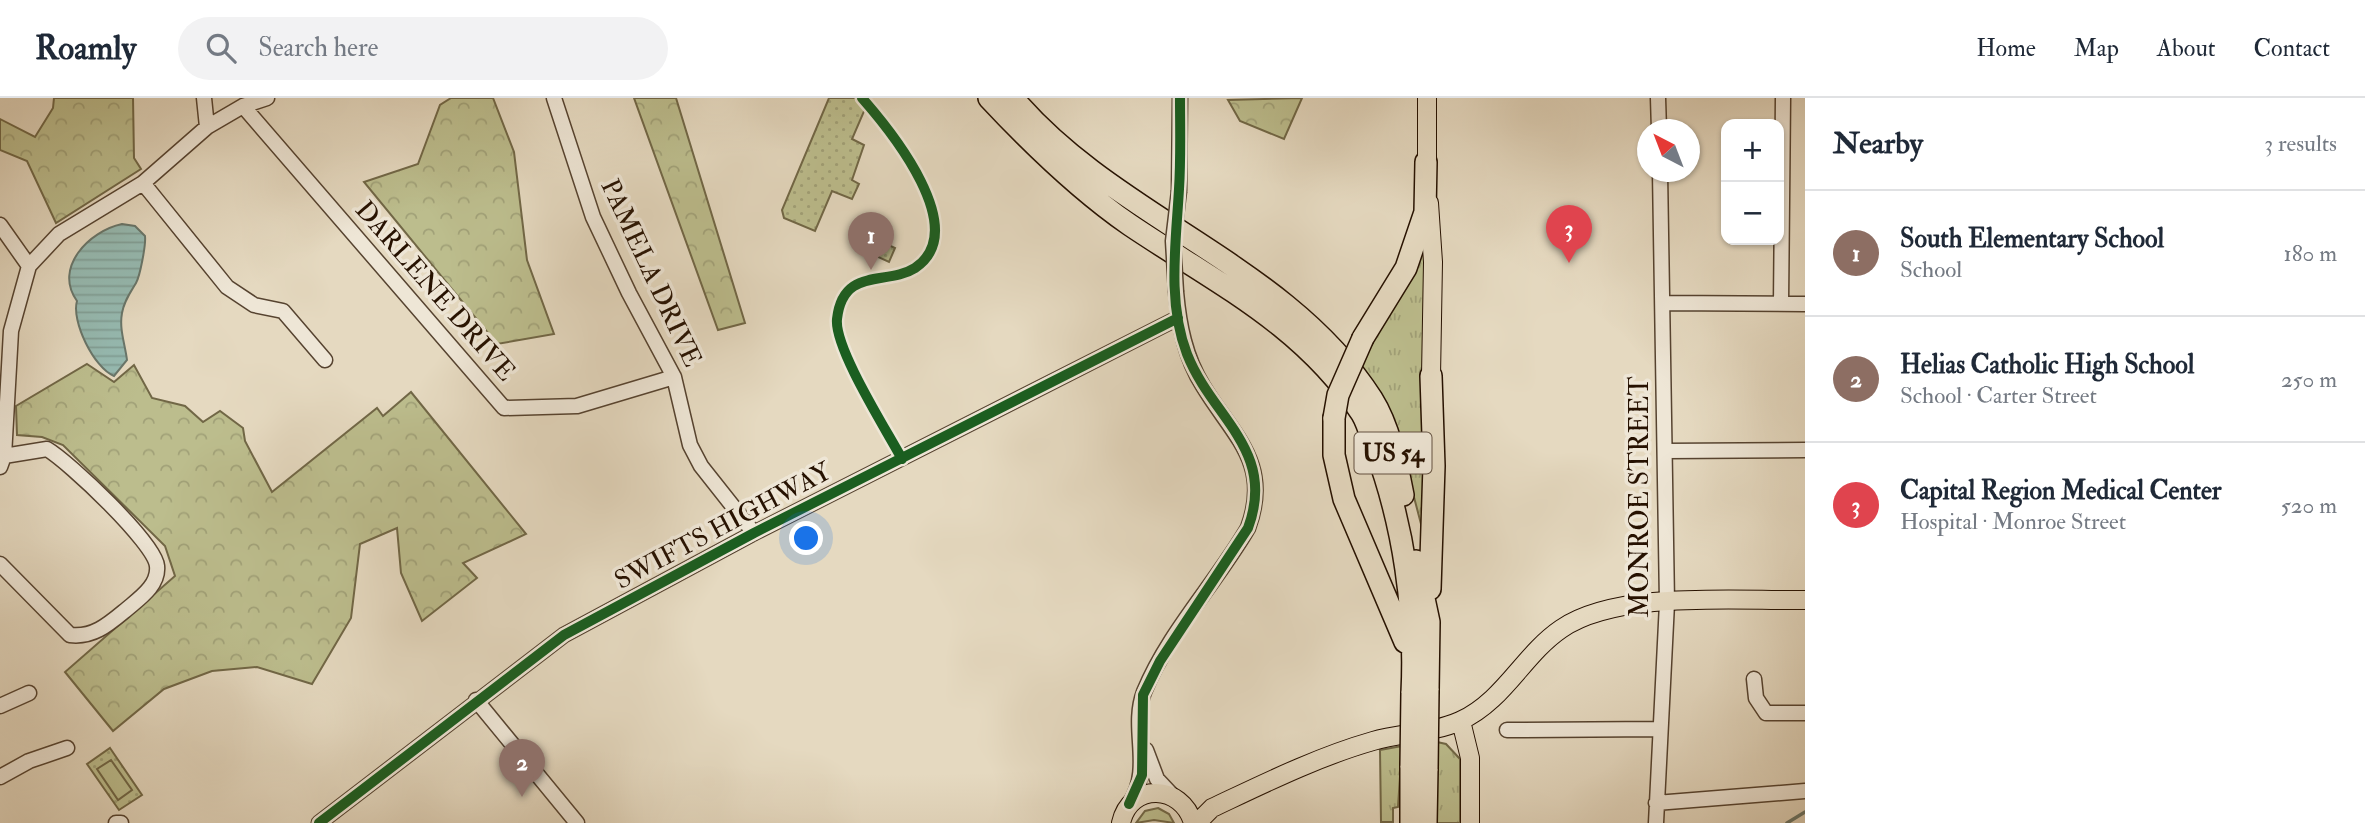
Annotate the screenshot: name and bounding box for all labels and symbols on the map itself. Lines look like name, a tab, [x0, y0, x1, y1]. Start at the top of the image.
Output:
north arrow	[1637, 119, 1700, 182]
street label: PAMELA DRIVE	[594, 174, 708, 372]
street label: DARLENE DRIVE	[348, 194, 522, 388]
pin: 3	[1546, 205, 1592, 263]
pin: 1	[848, 212, 894, 270]
street label: MONROE STREET	[1624, 376, 1656, 618]
road number: US 54	[1354, 432, 1432, 474]
street label: SWIFTS HIGHWAY	[609, 455, 838, 597]
your location	[789, 521, 823, 555]
pin: 2	[499, 739, 545, 797]

